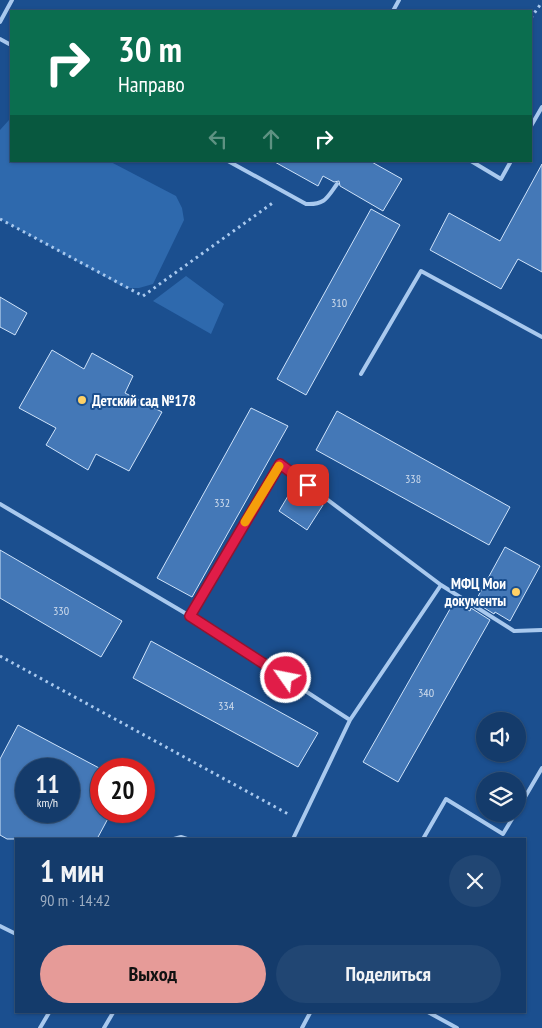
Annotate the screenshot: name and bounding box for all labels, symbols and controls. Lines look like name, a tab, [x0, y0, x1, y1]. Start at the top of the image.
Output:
text: 30 m	[118, 26, 182, 72]
icon: right	[35, 30, 100, 95]
text: Направо	[118, 70, 185, 98]
icon: left	[204, 125, 232, 153]
icon: ahead	[257, 125, 285, 153]
icon: right	[310, 125, 338, 153]
house number: 310	[331, 295, 347, 310]
place label: Детский сад №178	[92, 391, 196, 410]
marker: Детский сад №178	[76, 394, 88, 406]
pin	[287, 464, 329, 506]
icon: arrive	[294, 471, 322, 499]
house number: 338	[405, 471, 421, 486]
house number: 332	[214, 495, 230, 510]
place label: МФЦ Мои документы	[444, 574, 506, 610]
marker: МФЦ Мои документы	[510, 586, 522, 598]
house number: 330	[53, 603, 69, 618]
position arrow	[259, 651, 311, 703]
house number: 340	[418, 685, 434, 700]
house number: 334	[218, 698, 235, 713]
map controls	[476, 712, 526, 822]
button: sound	[476, 712, 526, 762]
speed limit sign: 20	[90, 758, 155, 823]
text: 11	[36, 768, 59, 800]
button: layers	[476, 772, 526, 822]
text: km/h	[37, 795, 58, 810]
text: 1 мин	[40, 851, 104, 890]
button: close	[449, 855, 501, 907]
text: 90 m · 14:42	[40, 890, 111, 910]
button: Выход	[40, 945, 266, 1003]
button: Поделиться	[276, 945, 501, 1003]

